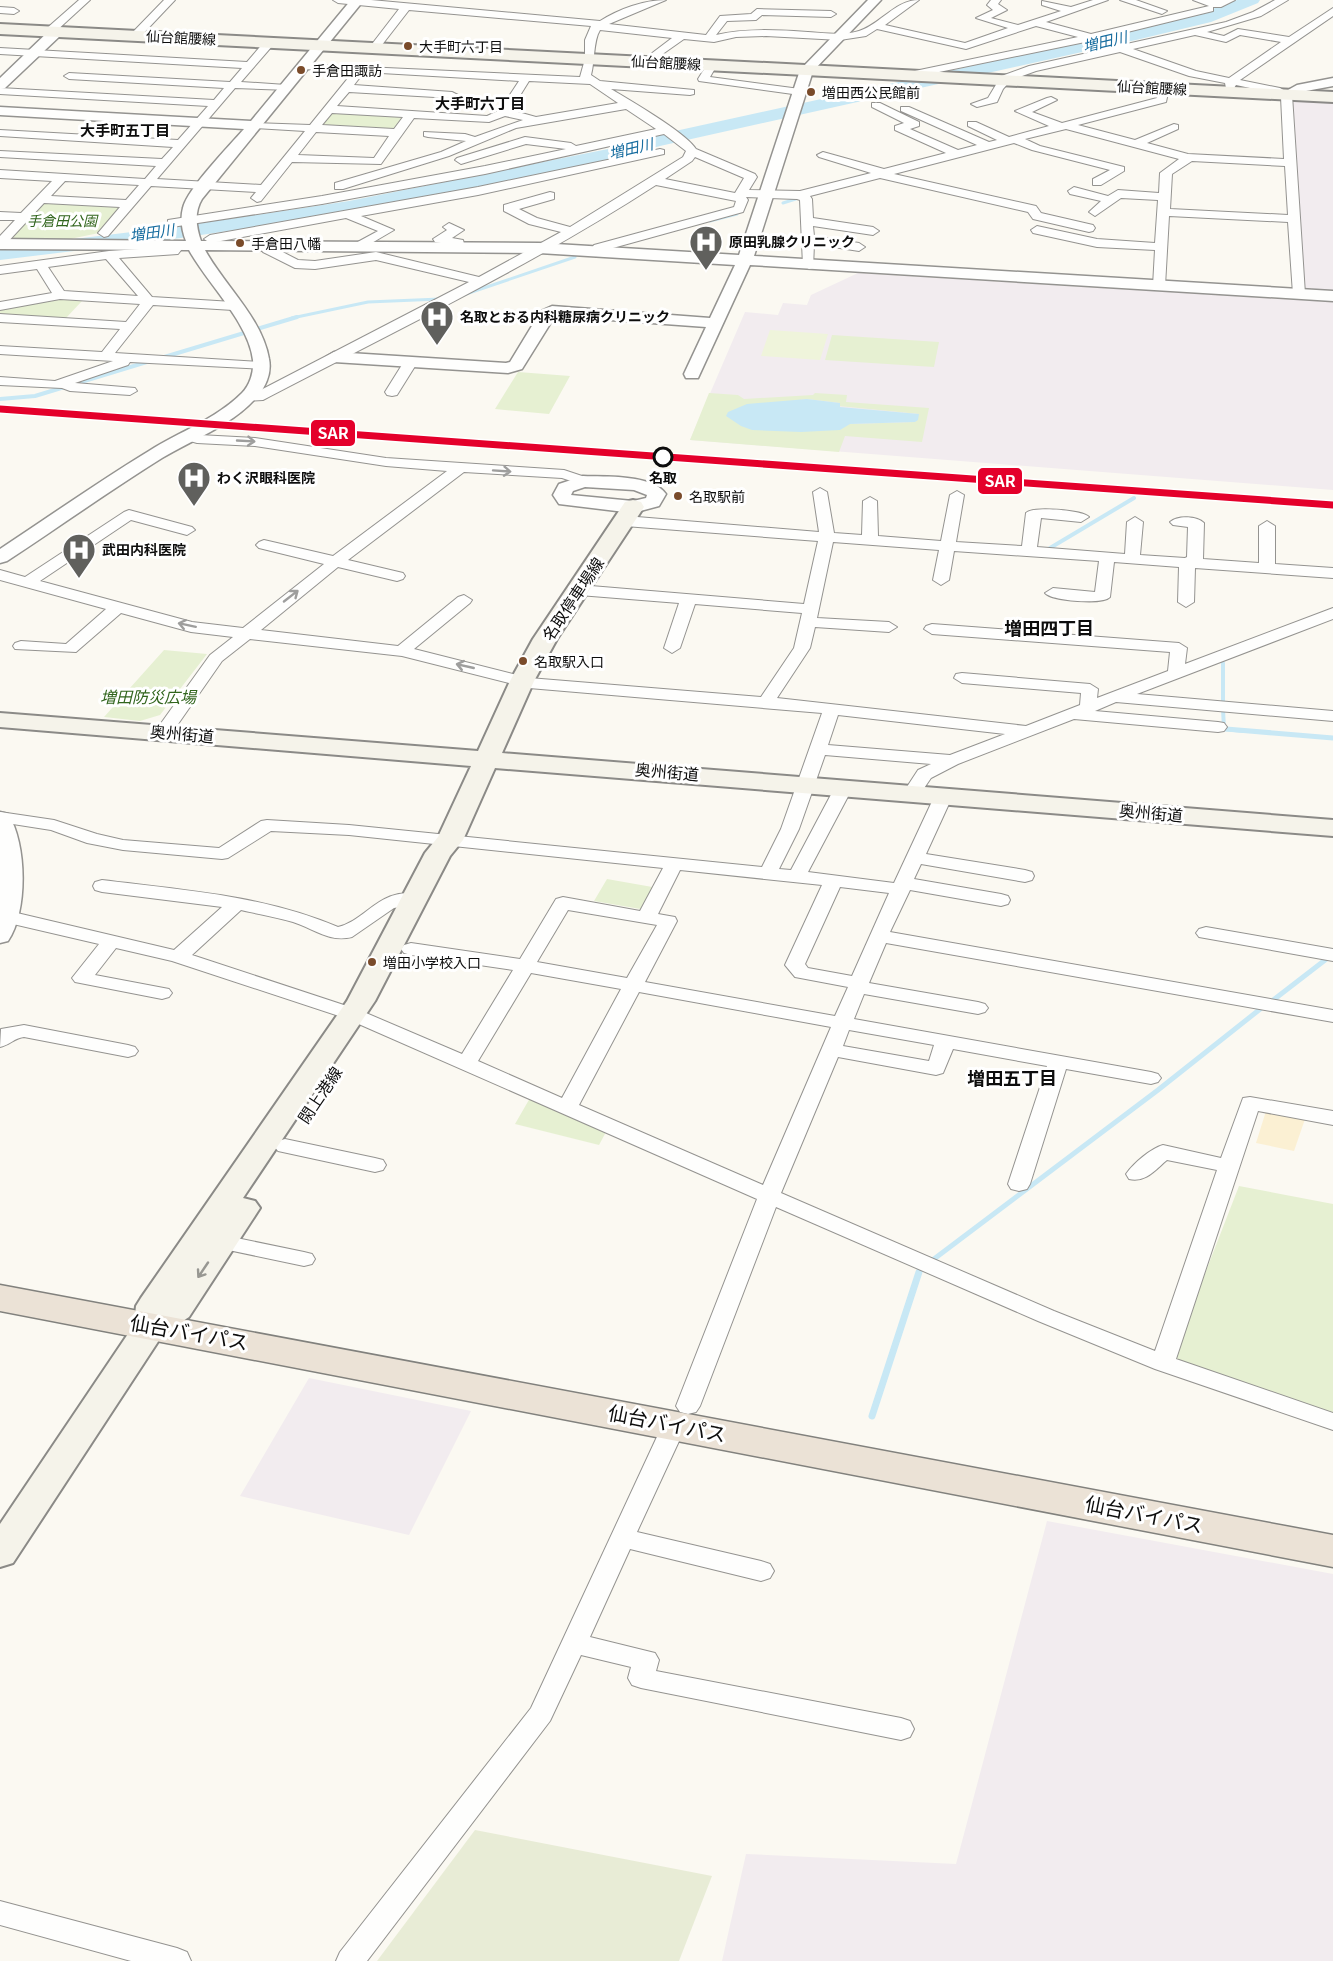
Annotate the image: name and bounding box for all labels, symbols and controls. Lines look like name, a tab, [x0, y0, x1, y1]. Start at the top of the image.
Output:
street label: 仙台館腰線	[146, 25, 217, 49]
water label: 増田川	[1080, 25, 1131, 56]
place label: 大手町六丁目	[419, 36, 503, 56]
marker: 大手町六丁目	[402, 40, 414, 52]
street label: 仙台館腰線	[631, 50, 702, 74]
place label: 手倉田諏訪	[312, 60, 382, 80]
marker: 手倉田諏訪	[295, 64, 307, 76]
street label: 仙台館腰線	[1117, 75, 1188, 99]
place label: 増田西公民館前	[822, 82, 920, 102]
marker: 増田西公民館前	[805, 86, 817, 98]
district label: 大手町六丁目	[435, 92, 525, 113]
district label: 大手町五丁目	[80, 119, 170, 140]
water label: 増田川	[606, 132, 657, 163]
park label: 手倉田公園	[27, 210, 99, 230]
water label: 増田川	[128, 218, 178, 245]
hospital icon: 原田乳腺クリニック	[688, 224, 724, 271]
place label: 原田乳腺クリニック	[729, 231, 855, 251]
place label: 手倉田八幡	[251, 233, 321, 253]
marker: 手倉田八幡	[234, 237, 246, 249]
hospital icon: 名取とおる内科糖尿病クリニック	[419, 299, 455, 346]
place label: 名取とおる内科糖尿病クリニック	[460, 306, 670, 326]
line badge: SAR	[310, 419, 356, 447]
text: SAR	[317, 420, 349, 444]
one-way arrow	[235, 436, 255, 447]
marker: 名取	[653, 447, 673, 467]
hospital icon: わく沢眼科医院	[176, 460, 212, 507]
one-way arrow	[491, 465, 511, 476]
place label: わく沢眼科医院	[217, 467, 315, 487]
place label: 名取	[649, 467, 677, 487]
line badge: SAR	[977, 467, 1023, 495]
text: SAR	[984, 468, 1016, 492]
place label: 名取駅前	[689, 486, 745, 506]
marker: 名取駅前	[672, 490, 684, 502]
hospital icon: 武田内科医院	[61, 532, 97, 579]
place label: 武田内科医院	[102, 539, 186, 559]
street label: 名取停車場線	[535, 552, 609, 645]
one-way arrow	[283, 590, 299, 603]
district label: 増田四丁目	[1004, 614, 1094, 640]
one-way arrow	[178, 619, 198, 630]
place label: 名取駅入口	[534, 651, 604, 671]
marker: 名取駅入口	[517, 655, 529, 667]
one-way arrow	[456, 660, 475, 672]
park label: 増田防災広場	[100, 684, 198, 708]
street label: 奥州街道	[149, 718, 215, 748]
street label: 奥州街道	[634, 756, 700, 786]
street label: 奥州街道	[1118, 797, 1184, 827]
place label: 増田小学校入口	[383, 952, 481, 972]
marker: 増田小学校入口	[366, 956, 378, 968]
street label: 閖上港線	[291, 1061, 347, 1128]
district label: 増田五丁目	[967, 1064, 1057, 1090]
one-way arrow	[197, 1261, 209, 1278]
street label: 仙台バイパス	[128, 1307, 251, 1356]
street label: 仙台バイパス	[606, 1397, 729, 1448]
street label: 仙台バイパス	[1083, 1488, 1206, 1539]

